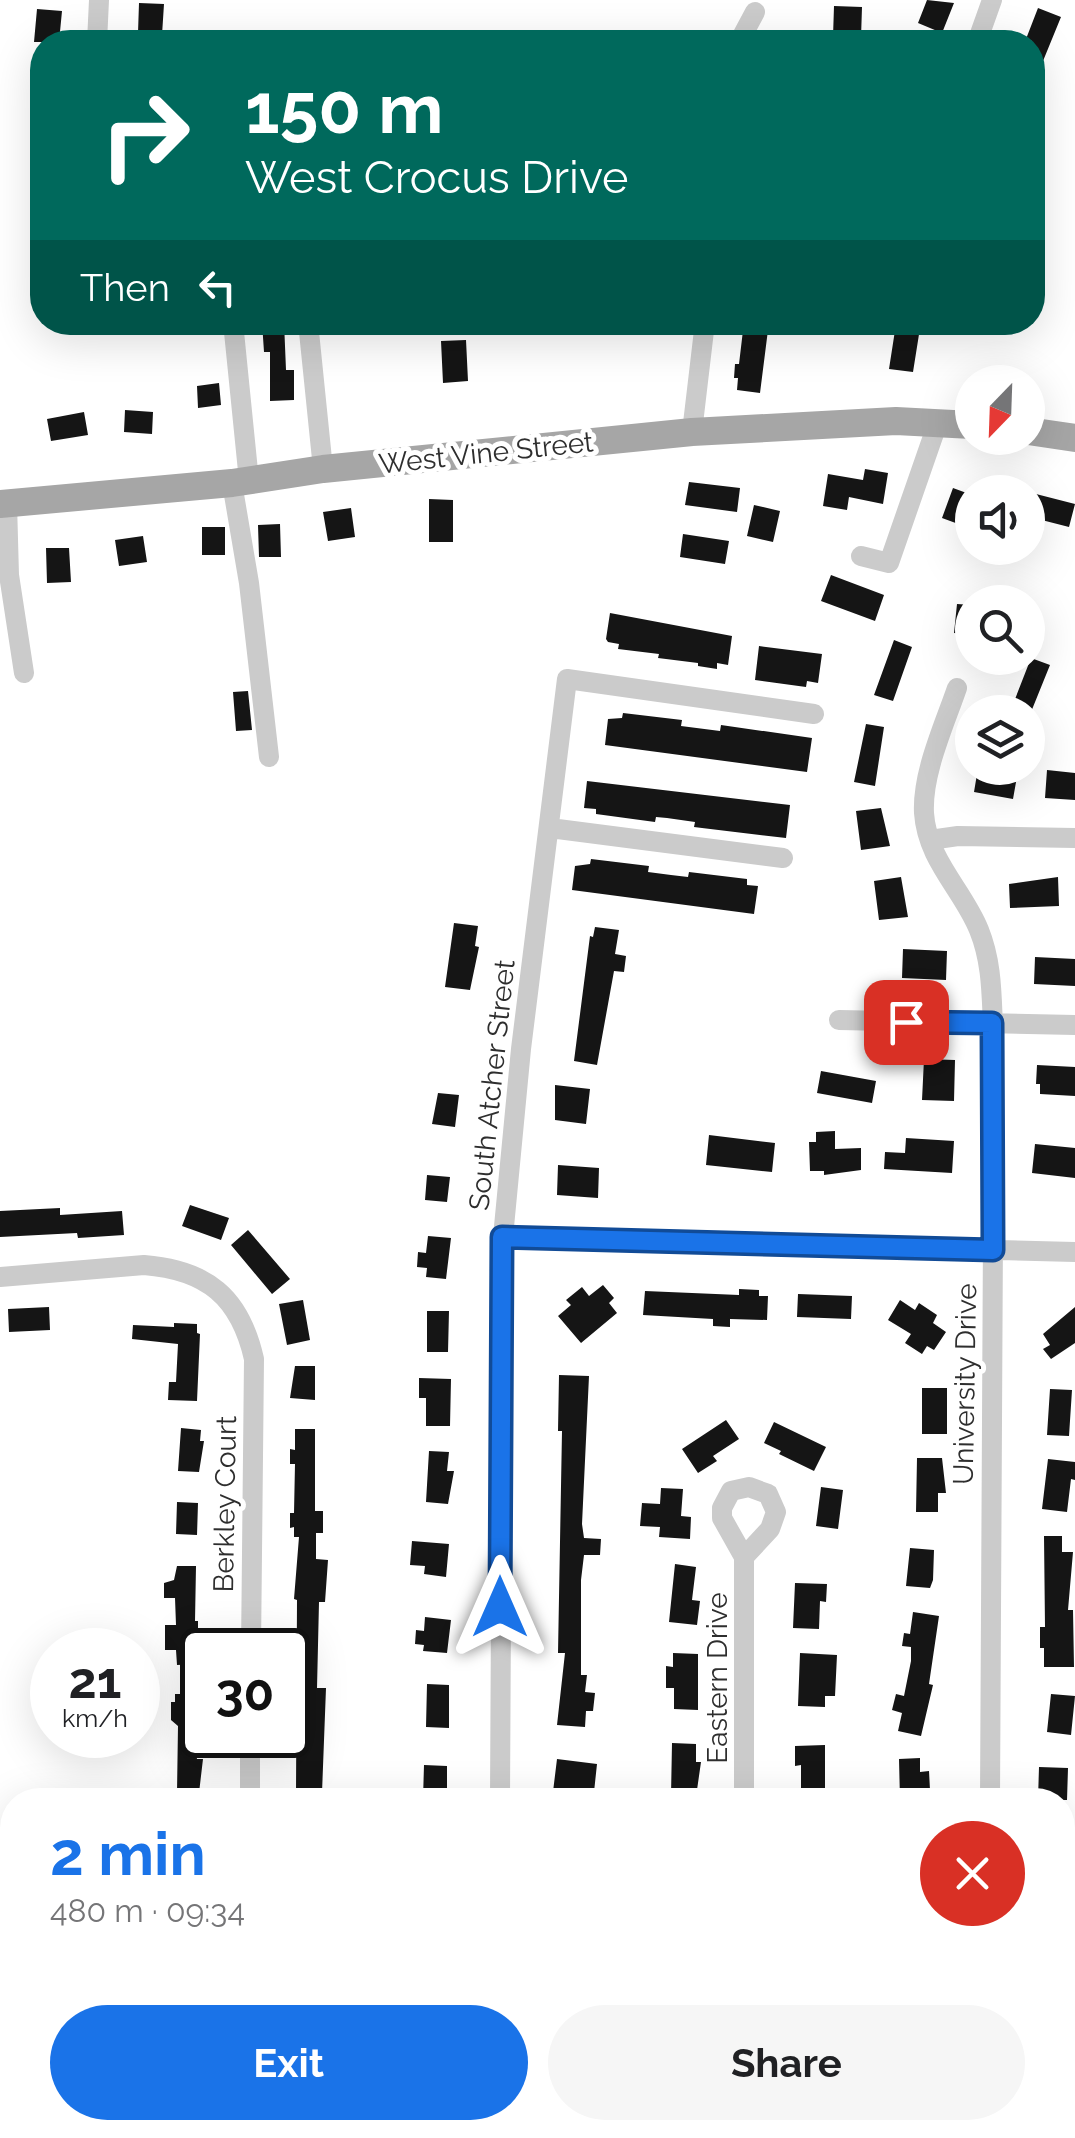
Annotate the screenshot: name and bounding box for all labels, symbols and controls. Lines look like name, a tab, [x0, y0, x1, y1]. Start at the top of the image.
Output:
text: 150 m	[245, 67, 443, 149]
icon: right	[80, 70, 210, 200]
text: West Crocus Drive	[245, 151, 629, 204]
icon: left	[190, 260, 245, 315]
text: Then	[80, 265, 170, 310]
north arrow	[955, 365, 1045, 455]
map controls	[955, 365, 1045, 785]
street label: West Vine Street	[377, 425, 596, 481]
button: sound	[955, 475, 1045, 565]
button: search	[955, 585, 1045, 675]
button: layers	[955, 695, 1045, 785]
street label: South Atcher Street	[462, 957, 522, 1212]
pin	[864, 980, 949, 1065]
icon: arrive	[879, 995, 934, 1050]
street label: University Drive	[947, 1283, 983, 1485]
street label: Berkley Court	[207, 1415, 243, 1593]
position arrow	[448, 1555, 552, 1659]
street label: Eastern Drive	[701, 1592, 734, 1764]
speed limit sign: 30	[180, 1628, 310, 1758]
text: 21	[69, 1651, 121, 1710]
text: km/h	[62, 1703, 128, 1733]
text: 2 min	[50, 1819, 206, 1889]
button: close	[920, 1821, 1025, 1926]
text: 480 m · 09:34	[50, 1892, 245, 1929]
button: Exit	[50, 2005, 528, 2120]
button: Share	[548, 2005, 1025, 2120]

